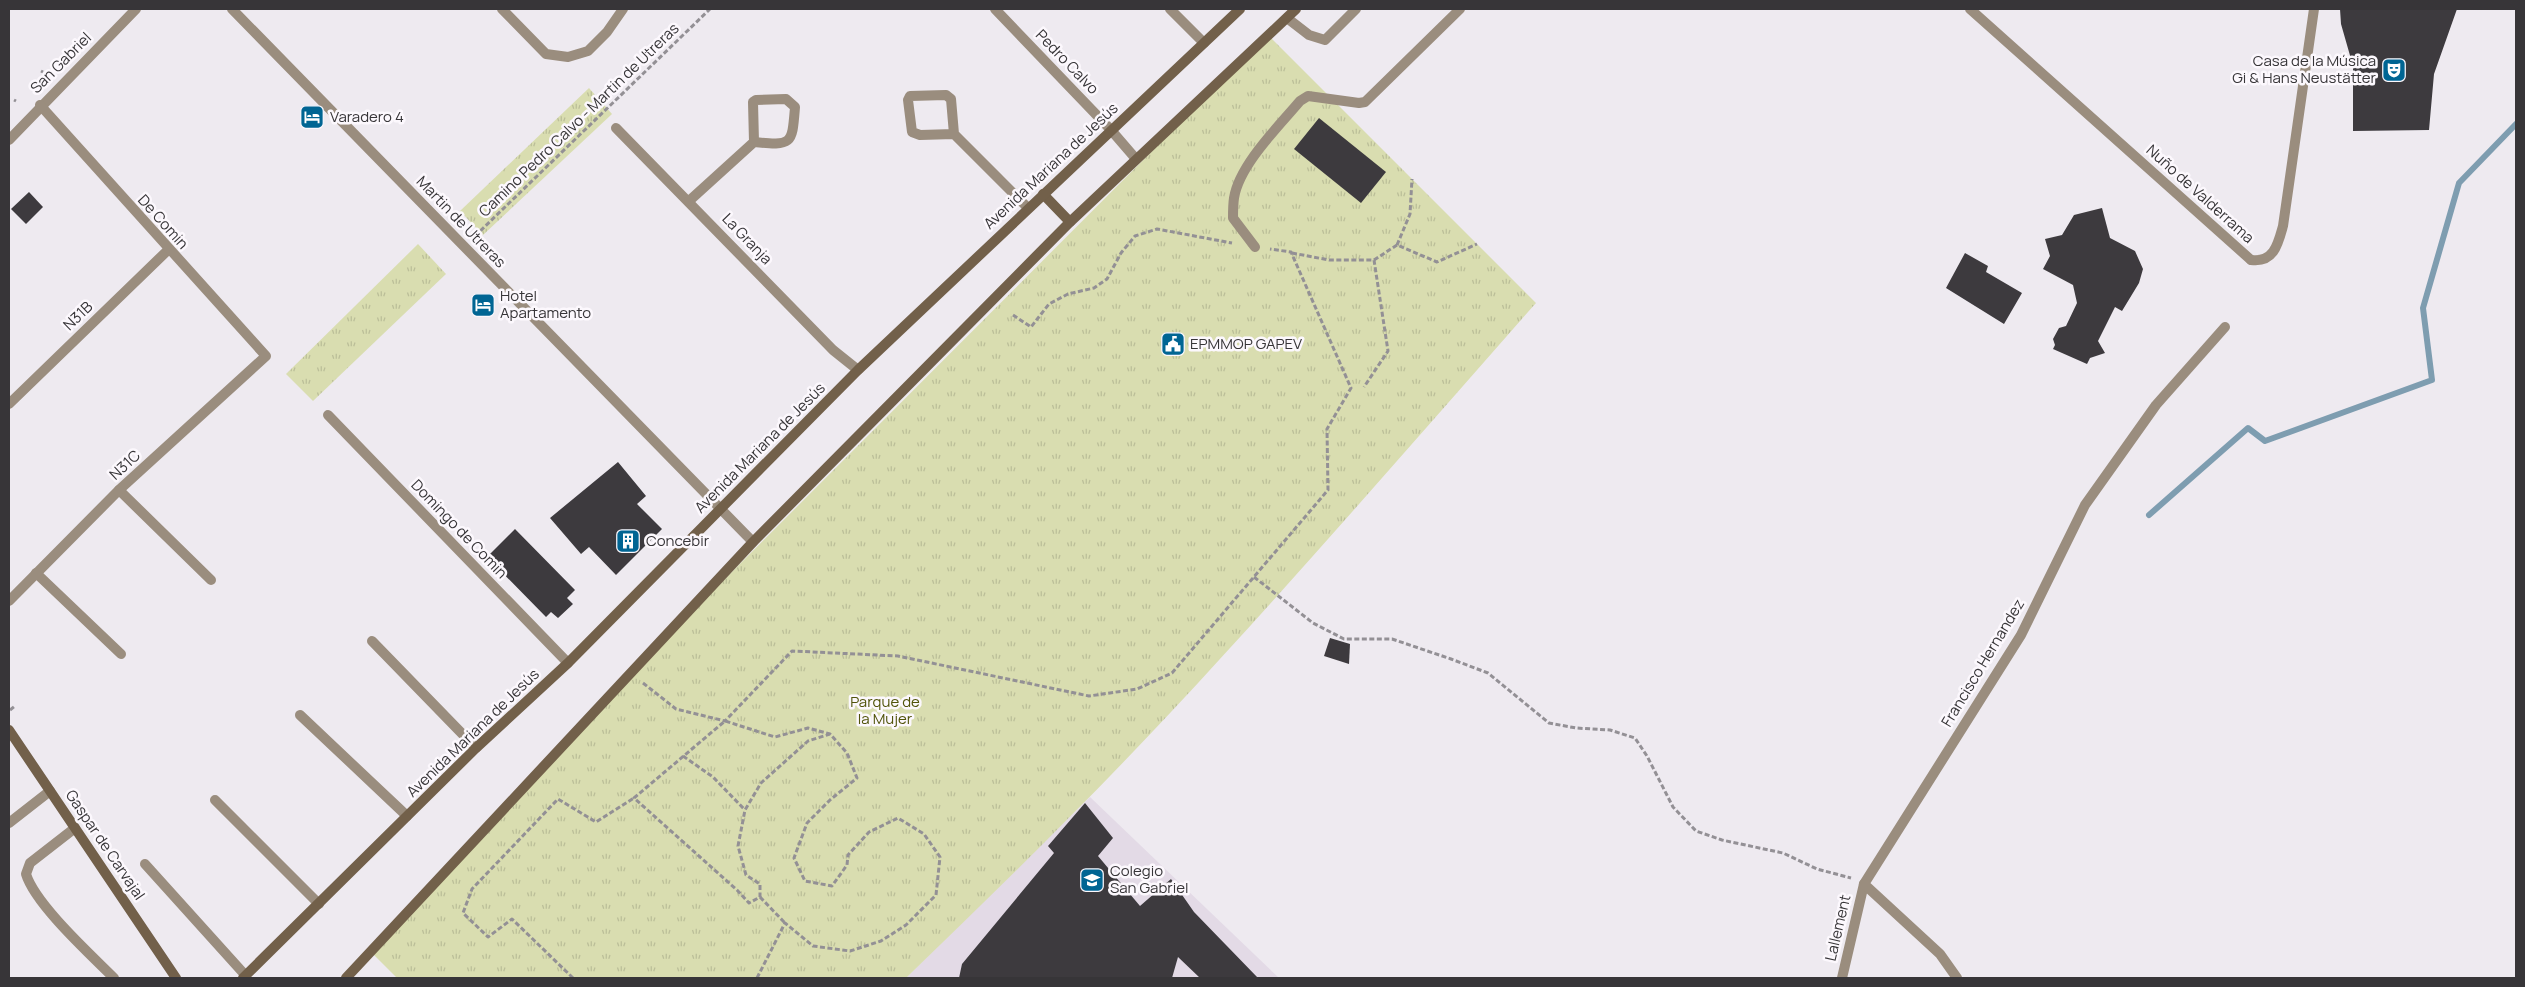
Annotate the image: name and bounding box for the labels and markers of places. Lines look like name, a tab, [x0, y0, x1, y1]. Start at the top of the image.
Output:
place label: Casa de la Música Gi & Hans Neustätter	[2232, 50, 2377, 88]
theatre icon: Casa de la Música Gi & Hans Neustätter	[2381, 57, 2407, 83]
hotel icon: Varadero 4	[299, 104, 325, 130]
place label: Varadero 4	[330, 106, 404, 127]
place label: Hotel Apartamento	[500, 285, 591, 323]
hotel icon: Hotel Apartamento	[470, 292, 496, 318]
public building icon: EPMMOP GAPEV	[1160, 331, 1186, 357]
place label: EPMMOP GAPEV	[1190, 333, 1302, 354]
building icon: Concebir	[615, 528, 641, 554]
place label: Concebir	[646, 530, 710, 551]
place label: Colegio San Gabriel	[1110, 860, 1188, 898]
school or university icon: Colegio San Gabriel	[1079, 867, 1105, 893]

